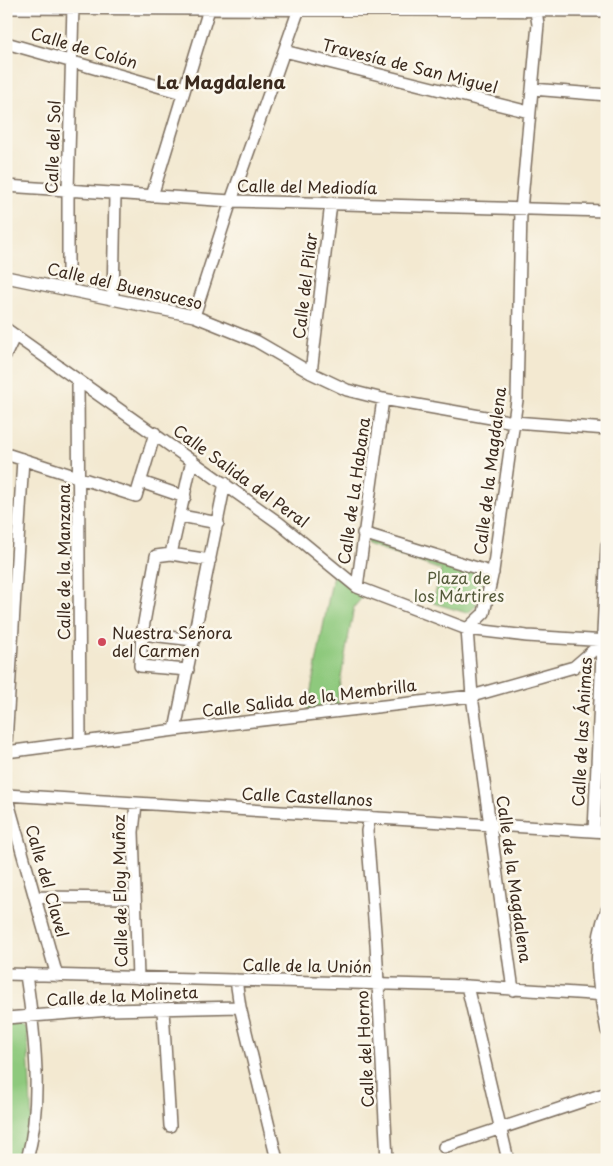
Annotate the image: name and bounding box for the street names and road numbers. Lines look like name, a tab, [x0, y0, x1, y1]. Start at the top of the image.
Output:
street label: Calle de Colón	[28, 20, 141, 74]
street label: Travesía de San Miguel	[320, 32, 501, 98]
street label: Calle del Sol	[38, 100, 66, 194]
street label: Calle del Mediodía	[237, 173, 377, 199]
street label: Calle del Pilar	[286, 231, 322, 340]
street label: Calle del Buensuceso	[45, 255, 205, 315]
street label: Calle de la Magdalena	[467, 386, 511, 556]
street label: Calle de La Habana	[331, 416, 375, 566]
street label: Calle Salida del Peral	[169, 418, 314, 533]
street label: Calle de la Manzana	[51, 484, 75, 640]
street label: Calle de las Ánimas	[565, 657, 597, 807]
street label: Calle Salida de la Membrilla	[200, 672, 417, 722]
street label: Calle Castellanos	[241, 781, 373, 811]
street label: Calle de la Magdalena	[491, 794, 539, 964]
street label: Calle de Eloy Muñoz	[106, 814, 132, 968]
street label: Calle del Clavel	[20, 822, 76, 940]
street label: Calle de la Unión	[242, 952, 372, 978]
street label: Calle de la Molineta	[46, 979, 199, 1011]
street label: Calle del Horno	[349, 990, 379, 1108]

